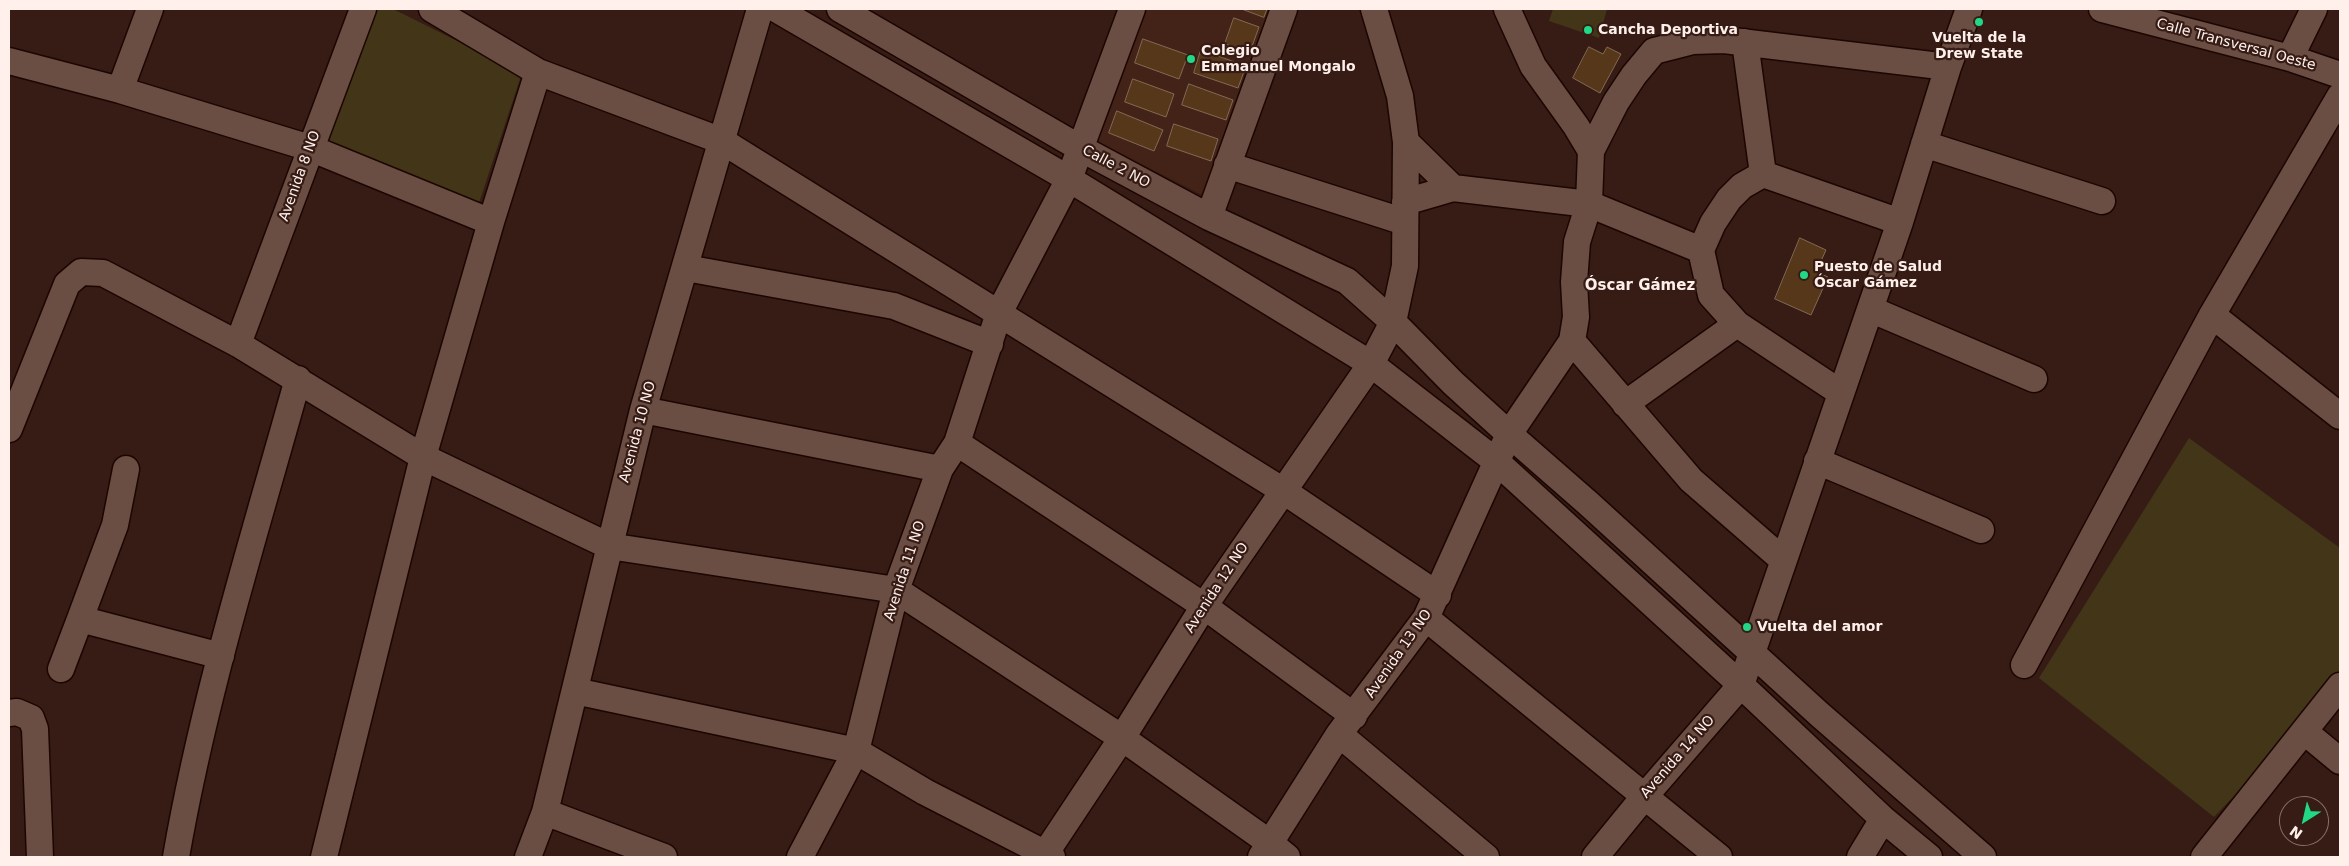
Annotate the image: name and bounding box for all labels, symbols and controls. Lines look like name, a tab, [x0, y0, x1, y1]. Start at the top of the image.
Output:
marker: Vuelta de la Drew State	[1973, 16, 1985, 28]
street label: Calle Transversal Oeste	[2155, 16, 2317, 74]
place label: Cancha Deportiva	[1598, 22, 1738, 38]
marker: Cancha Deportiva	[1582, 24, 1594, 36]
place label: Vuelta de la Drew State	[1932, 30, 2026, 62]
place label: Colegio Emmanuel Mongalo	[1201, 43, 1356, 75]
marker: Colegio Emmanuel Mongalo	[1185, 53, 1197, 65]
street label: Avenida 8 NO	[276, 128, 324, 224]
street label: Calle 2 NO	[1079, 142, 1153, 192]
place label: Puesto de Salud Óscar Gámez	[1814, 259, 1942, 292]
marker: Puesto de Salud Óscar Gámez	[1798, 269, 1810, 281]
district label: Óscar Gámez	[1585, 277, 1695, 295]
street label: Avenida 10 NO	[616, 380, 660, 484]
street label: Avenida 11 NO	[881, 519, 929, 623]
street label: Avenida 12 NO	[1182, 540, 1252, 636]
street label: Avenida 13 NO	[1362, 607, 1436, 701]
place label: Vuelta del amor	[1757, 619, 1882, 635]
marker: Vuelta del amor	[1741, 621, 1753, 633]
street label: Avenida 14 NO	[1638, 712, 1718, 802]
north arrow	[2279, 796, 2329, 846]
text: N	[2287, 823, 2305, 842]

